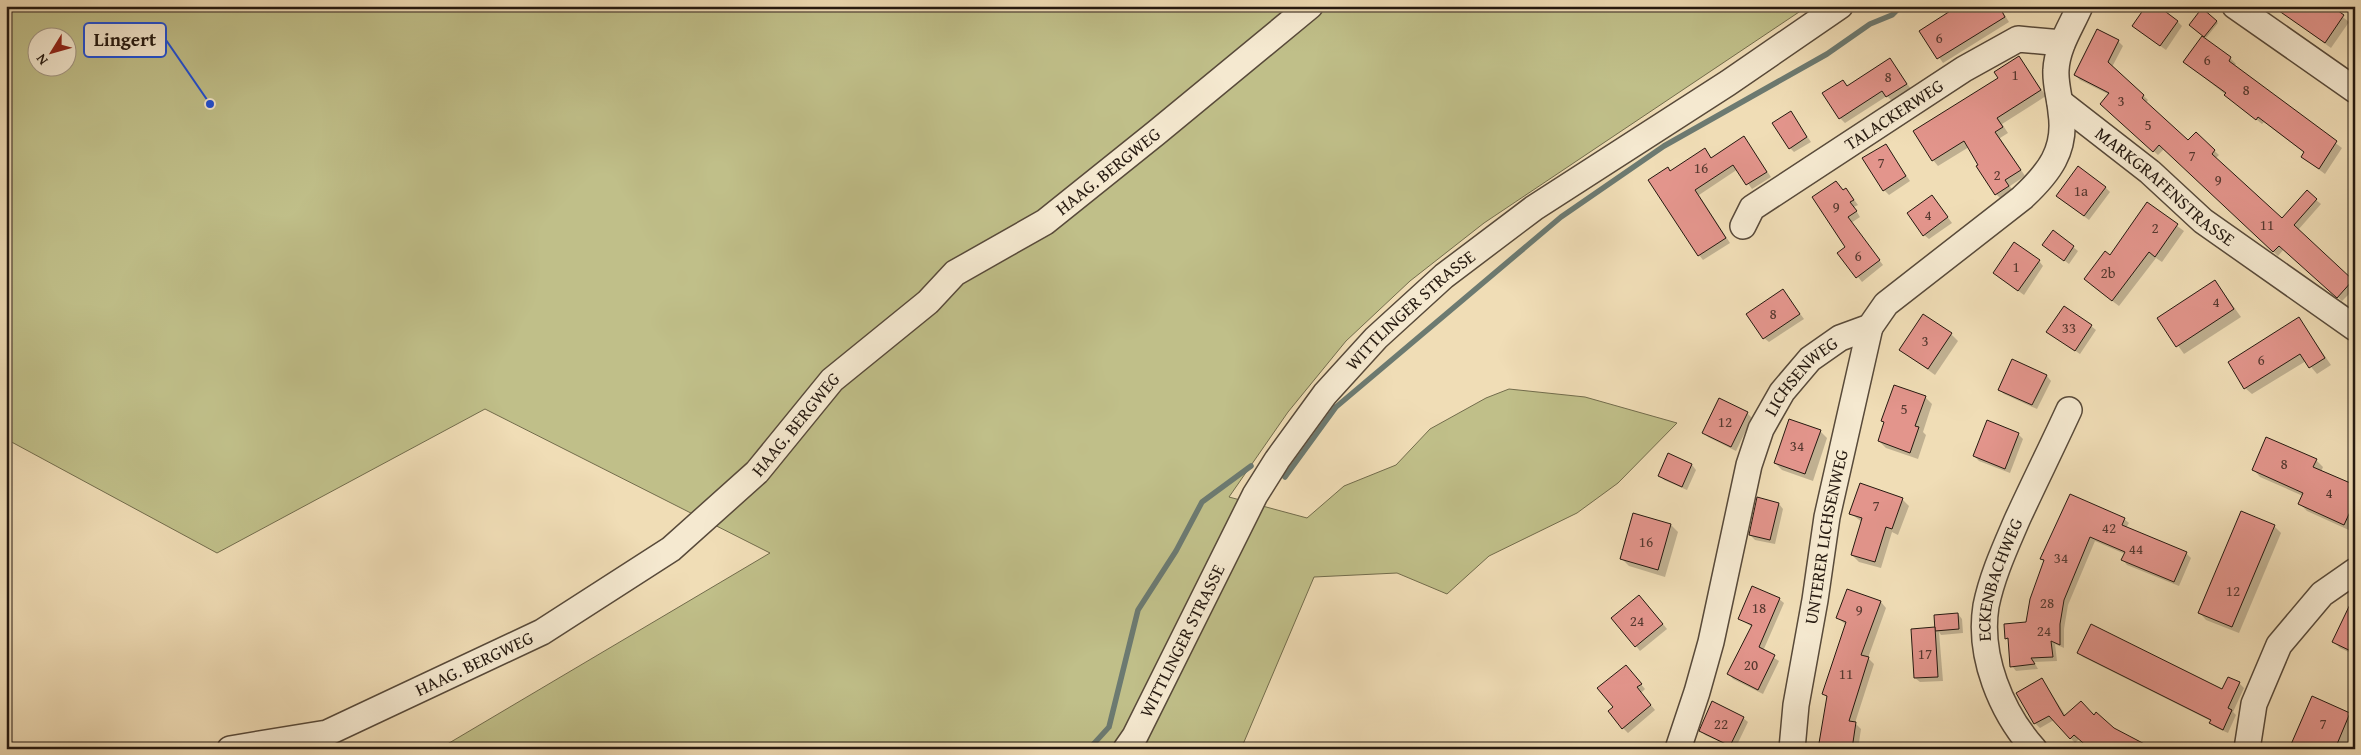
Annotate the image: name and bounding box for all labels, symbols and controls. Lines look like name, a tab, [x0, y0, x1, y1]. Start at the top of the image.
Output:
callout: Lingert	[84, 23, 166, 57]
text: Lingert	[94, 25, 157, 53]
house number: 6	[1935, 27, 1943, 48]
north arrow	[28, 28, 78, 78]
house number: 6	[2203, 49, 2211, 70]
text: N	[30, 50, 52, 70]
house number: 1	[2011, 64, 2019, 85]
house number: 8	[1884, 66, 1892, 87]
street label: TALACKERWEG	[1839, 72, 1949, 157]
house number: 8	[2242, 79, 2250, 100]
house number: 3	[2117, 90, 2125, 111]
house number: 5	[2144, 114, 2152, 135]
street label: HAAG. BERGWEG	[1049, 120, 1166, 222]
street label: MARKGRAFENSTRASSE	[2089, 120, 2241, 253]
house number: 7	[2188, 145, 2196, 166]
house number: 7	[1877, 152, 1885, 173]
house number: 16	[1694, 157, 1708, 178]
house number: 2	[1993, 164, 2001, 185]
house number: 9	[2214, 169, 2222, 190]
house number: 1a	[2074, 180, 2088, 201]
house number: 9	[1832, 196, 1840, 217]
house number: 4	[1924, 204, 1932, 225]
house number: 11	[2260, 214, 2274, 235]
house number: 2	[2151, 217, 2159, 238]
street label: WITTLINGER STRASSE	[1339, 243, 1481, 376]
house number: 6	[1854, 245, 1862, 266]
house number: 1	[2012, 256, 2020, 277]
house number: 2b	[2101, 262, 2116, 283]
house number: 4	[2212, 291, 2220, 312]
house number: 8	[1769, 303, 1777, 324]
house number: 33	[2062, 317, 2076, 338]
street label: LICHSENWEG	[1757, 329, 1844, 421]
house number: 3	[1921, 330, 1929, 351]
house number: 6	[2257, 349, 2265, 370]
street label: HAAG. BERGWEG	[745, 365, 846, 482]
house number: 5	[1900, 398, 1908, 419]
house number: 12	[1718, 411, 1732, 432]
house number: 34	[1790, 435, 1804, 456]
street label: UNTERER LICHSENWEG	[1797, 446, 1855, 627]
house number: 8	[2280, 453, 2288, 474]
house number: 4	[2325, 482, 2333, 503]
house number: 7	[1872, 495, 1880, 516]
street label: ECKENBACHWEG	[1970, 513, 2030, 642]
house number: 42	[2102, 517, 2116, 538]
house number: 16	[1639, 531, 1653, 552]
house number: 44	[2129, 538, 2143, 559]
house number: 34	[2054, 547, 2068, 568]
street label: WITTLINGER STRASSE	[1132, 559, 1231, 722]
house number: 12	[2226, 580, 2240, 601]
house number: 28	[2040, 592, 2054, 613]
house number: 18	[1752, 597, 1766, 618]
house number: 9	[1855, 599, 1863, 620]
house number: 24	[1630, 610, 1644, 631]
house number: 24	[2037, 620, 2051, 641]
street label: HAAG. BERGWEG	[410, 624, 538, 703]
house number: 17	[1918, 643, 1932, 664]
house number: 20	[1744, 654, 1758, 675]
house number: 11	[1839, 663, 1853, 684]
house number: 22	[1714, 713, 1728, 734]
house number: 7	[2319, 713, 2327, 734]

